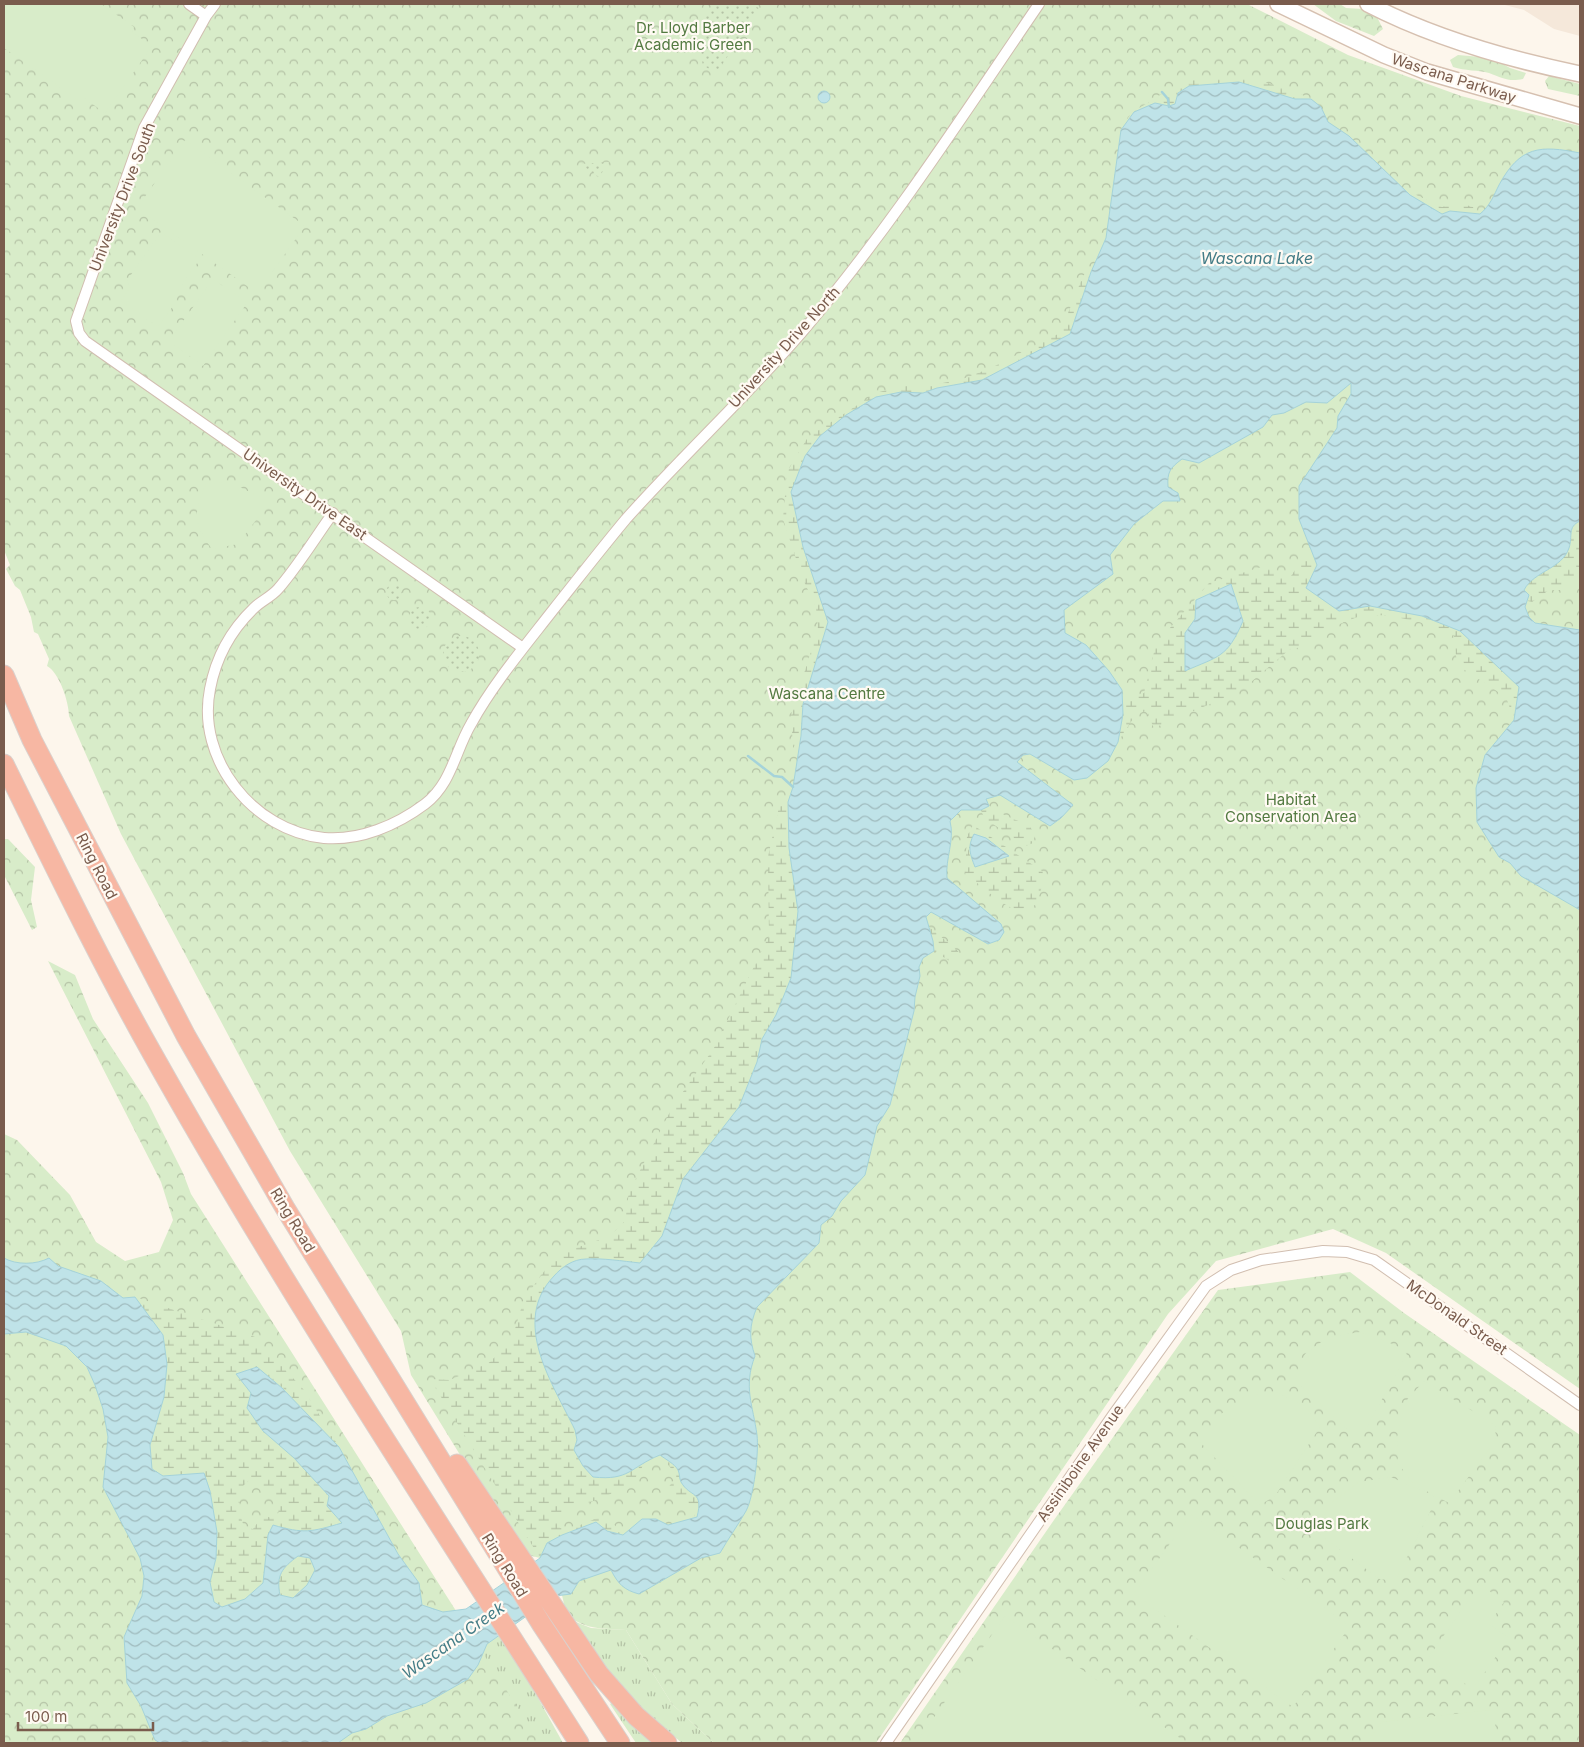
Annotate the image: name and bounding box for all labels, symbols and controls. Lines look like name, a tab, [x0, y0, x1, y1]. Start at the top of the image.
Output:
park label: Dr. Lloyd Barber Academic Green	[634, 18, 752, 54]
street label: Wascana Parkway	[1389, 49, 1519, 107]
street label: University Drive South	[85, 120, 159, 274]
water label: Wascana Lake	[1201, 248, 1313, 268]
street label: University Drive North	[724, 282, 844, 412]
street label: University Drive East	[239, 444, 371, 544]
park label: Wascana Centre	[769, 684, 885, 703]
park label: Habitat Conservation Area	[1225, 790, 1357, 826]
street label: Ring Road	[72, 830, 122, 902]
street label: Ring Road	[266, 1184, 320, 1256]
street label: McDonald Street	[1403, 1275, 1511, 1359]
street label: Assiniboine Avenue	[1032, 1401, 1128, 1525]
park label: Douglas Park	[1275, 1514, 1370, 1533]
street label: Ring Road	[478, 1530, 532, 1600]
water label: Wascana Creek	[398, 1597, 508, 1683]
scale bar	[18, 1700, 152, 1732]
text: 100 m	[25, 1707, 67, 1726]

